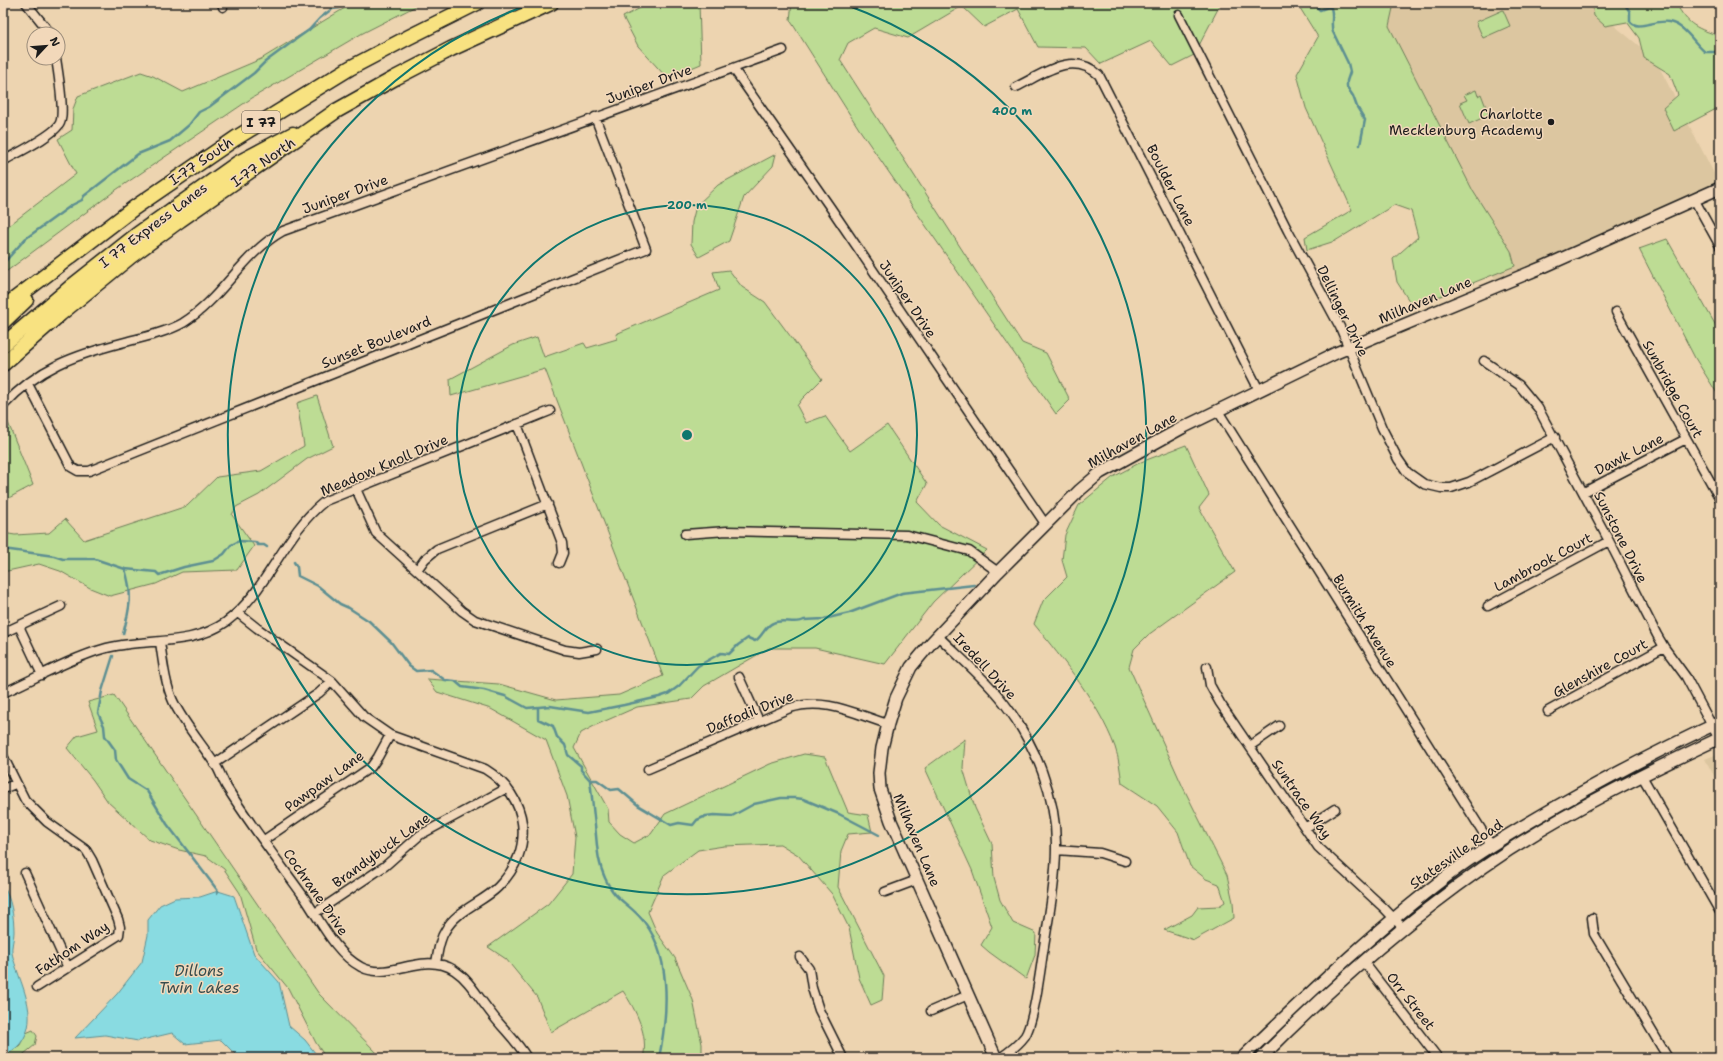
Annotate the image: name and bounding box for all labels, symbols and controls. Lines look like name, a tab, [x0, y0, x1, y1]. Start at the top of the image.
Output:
north arrow	[26, 26, 66, 66]
text: N	[46, 35, 63, 49]
street label: Juniper Drive	[604, 60, 694, 108]
text: 400 m	[992, 103, 1032, 119]
place label: Charlotte Mecklenburg Academy	[1389, 105, 1543, 139]
road number: I 77	[242, 111, 280, 133]
marker: Charlotte Mecklenburg Academy	[1546, 117, 1556, 127]
street label: I-77 South	[166, 133, 236, 189]
street label: I-77 North	[227, 133, 299, 191]
street label: Boulder Lane	[1143, 141, 1199, 229]
street label: Juniper Drive	[300, 170, 390, 218]
street label: I 77 Express Lanes	[95, 178, 211, 272]
text: 200 m	[667, 197, 707, 213]
street label: Juniper Drive	[875, 257, 941, 341]
street label: Dellinger Drive	[1313, 262, 1373, 360]
street label: Milhaven Lane	[1376, 272, 1474, 328]
street label: Sunset Boulevard	[319, 312, 434, 372]
street label: Sunbridge Court	[1639, 337, 1707, 441]
street label: Milhaven Lane	[1084, 408, 1180, 472]
centre of rings	[680, 428, 694, 442]
street label: Dawk Lane	[1592, 429, 1666, 479]
street label: Meadow Knoll Drive	[318, 430, 451, 500]
street label: Sunstone Drive	[1590, 488, 1652, 586]
street label: Lambrook Court	[1491, 528, 1595, 596]
street label: Burmith Avenue	[1329, 571, 1401, 671]
street label: Iredell Drive	[949, 629, 1021, 703]
street label: Glenshire Court	[1550, 635, 1650, 701]
street label: Daffodil Drive	[704, 686, 796, 738]
street label: Pawpaw Lane	[281, 746, 367, 816]
street label: Suntrace Way	[1268, 756, 1336, 842]
street label: Milhaven Lane	[889, 791, 945, 889]
street label: Brandybuck Lane	[329, 808, 433, 892]
street label: Statesville Road	[1406, 815, 1506, 893]
street label: Cochrane Drive	[279, 845, 353, 939]
street label: Fathom Way	[32, 917, 112, 979]
water label: Dillons Twin Lakes	[159, 961, 239, 998]
street label: Orr Street	[1383, 968, 1439, 1034]

